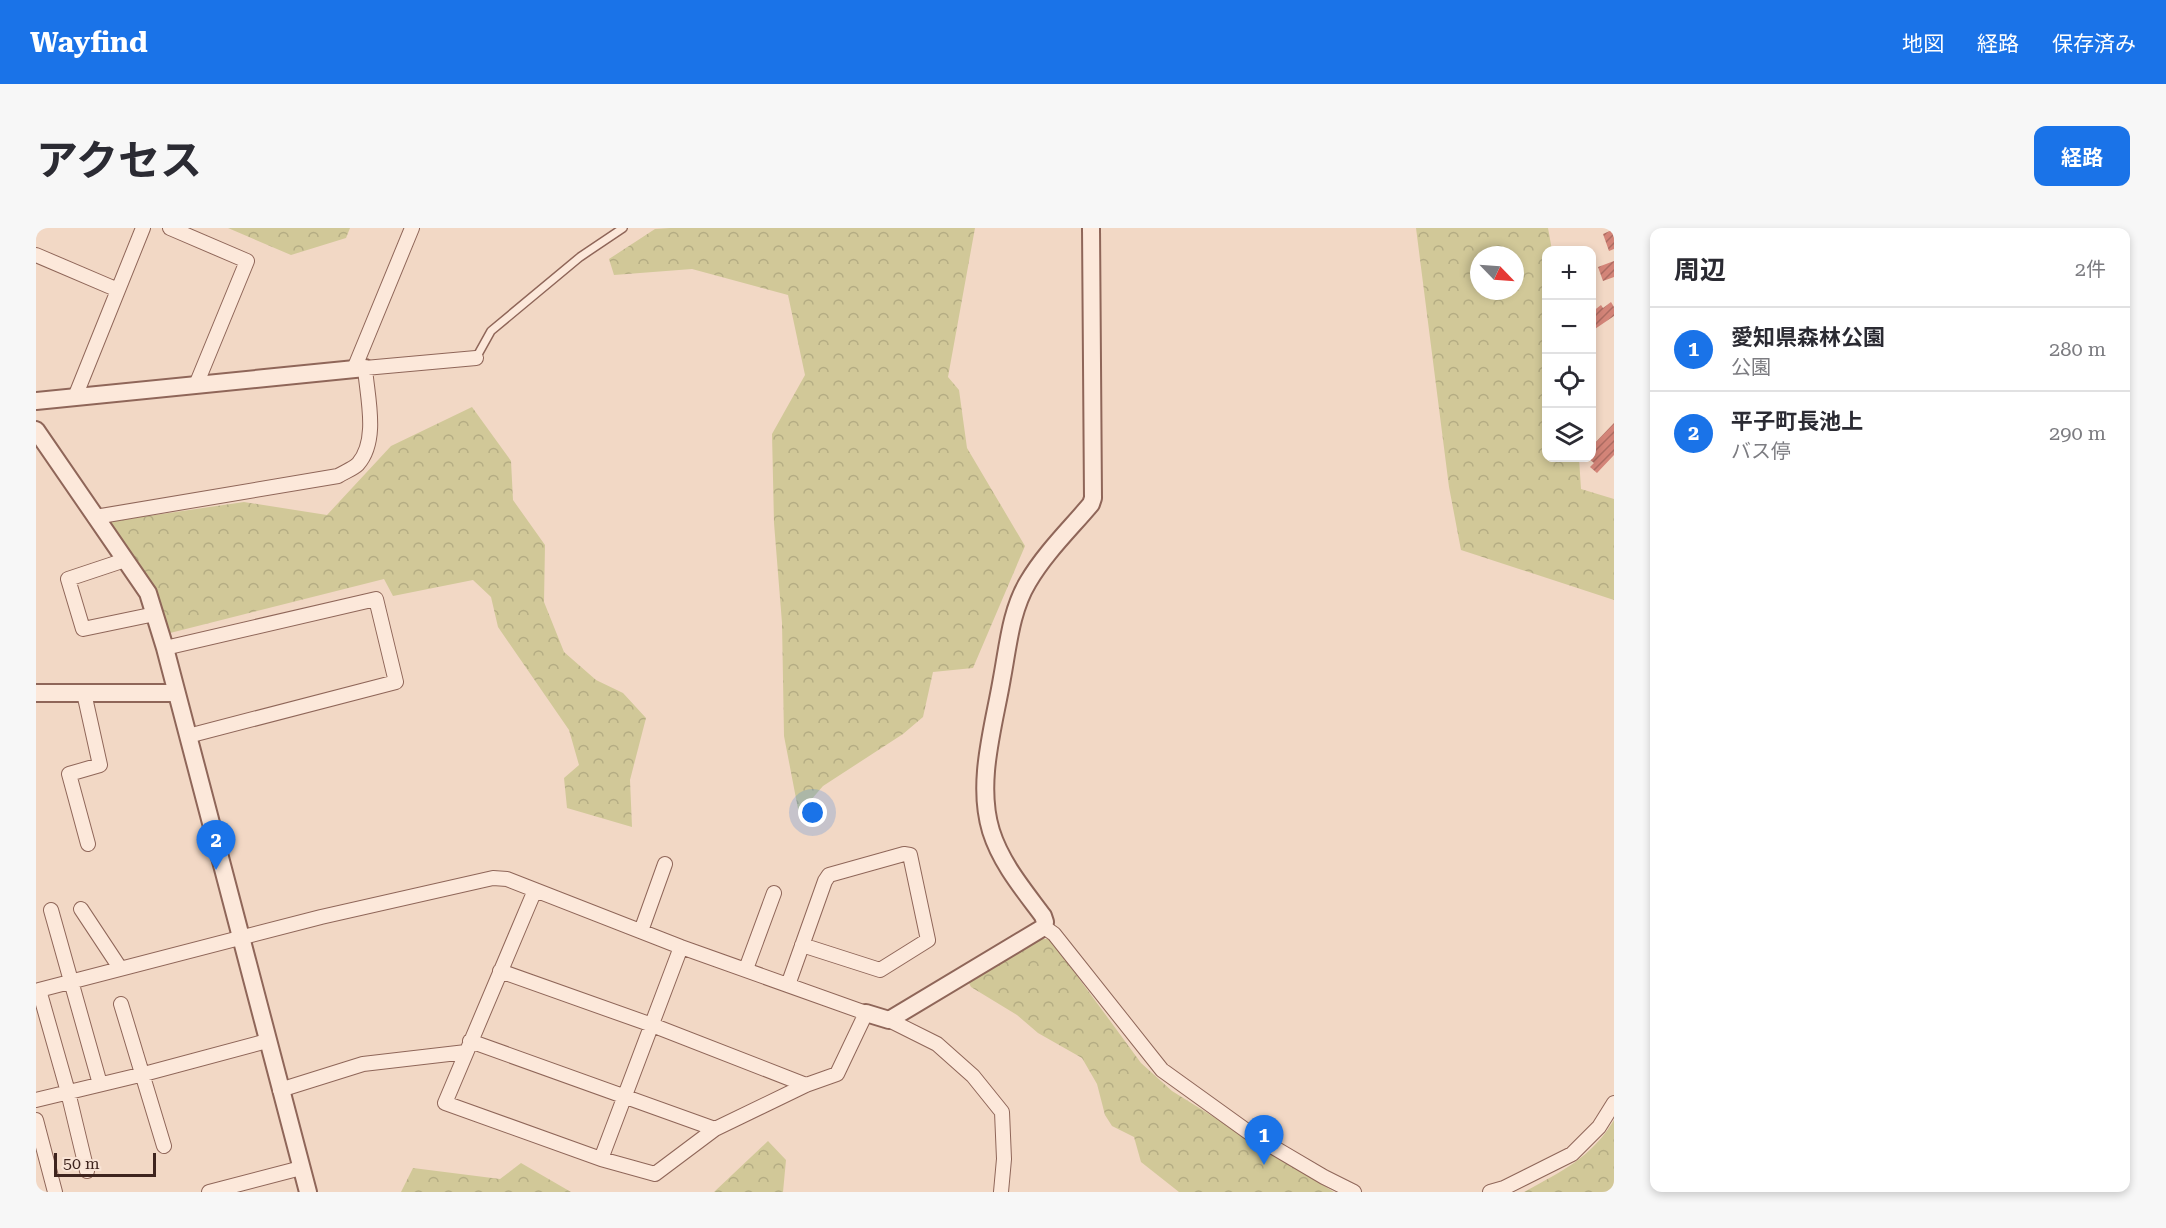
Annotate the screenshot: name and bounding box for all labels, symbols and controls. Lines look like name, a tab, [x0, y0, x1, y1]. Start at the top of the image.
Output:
text: Wayfind	[30, 26, 148, 59]
text: 地図	[1902, 32, 1944, 56]
text: 経路	[1977, 32, 2019, 56]
text: 保存済み	[2052, 32, 2136, 56]
button: 経路	[2034, 126, 2130, 186]
text: アクセス	[36, 136, 202, 185]
north arrow	[1470, 246, 1524, 300]
map controls	[1542, 246, 1596, 462]
button: +	[1542, 246, 1596, 300]
text: 周辺	[1674, 255, 1726, 285]
text: 2件	[2075, 257, 2106, 281]
button: −	[1542, 300, 1596, 354]
text: 愛知県森林公園	[1731, 325, 1885, 350]
text: 1	[1688, 337, 1699, 361]
text: 280 m	[2049, 337, 2106, 361]
button: locate	[1542, 354, 1596, 408]
text: 公園	[1731, 355, 1771, 379]
button: layers	[1542, 408, 1596, 462]
text: 平子町長池上	[1731, 409, 1863, 434]
text: 2	[1688, 421, 1699, 445]
text: 290 m	[2049, 421, 2106, 445]
text: バス停	[1731, 439, 1791, 463]
your location	[798, 798, 827, 827]
pin: 2	[196, 820, 236, 870]
pin: 1	[1244, 1116, 1284, 1165]
scale bar	[54, 1150, 156, 1178]
text: 50 m	[63, 1154, 100, 1173]

